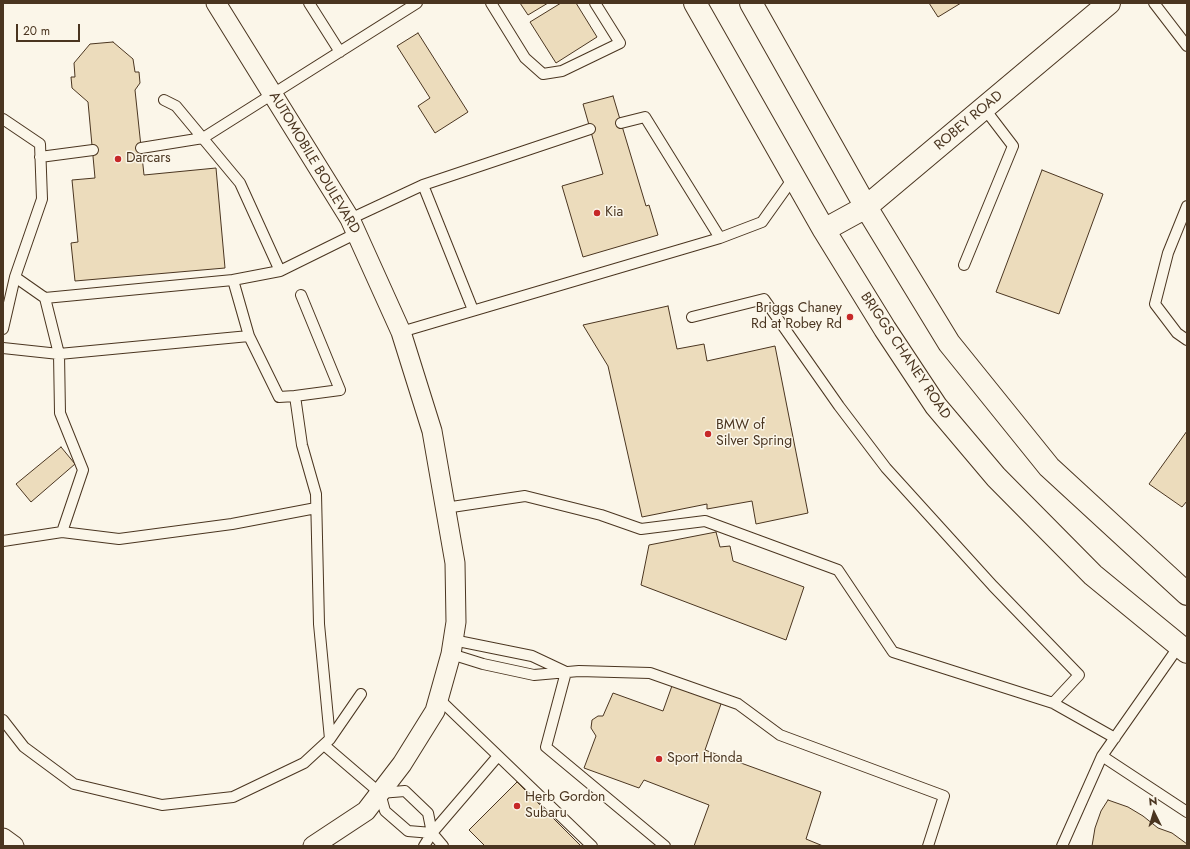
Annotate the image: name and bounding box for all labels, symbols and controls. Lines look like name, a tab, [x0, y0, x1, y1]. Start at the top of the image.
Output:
scale bar	[18, 16, 82, 42]
text: 20 m	[23, 22, 50, 40]
street label: ROBEY ROAD	[932, 88, 1006, 154]
street label: AUTOMOBILE BOULEVARD	[265, 89, 363, 237]
place label: Darcars	[126, 151, 171, 167]
marker: Darcars	[113, 154, 123, 164]
place label: Kia	[605, 205, 623, 221]
marker: Kia	[592, 208, 602, 218]
street label: BRIGGS CHANEY ROAD	[856, 289, 954, 423]
place label: Briggs Chaney Rd at Robey Rd	[751, 301, 842, 334]
marker: Briggs Chaney Rd at Robey Rd	[845, 312, 855, 322]
place label: BMW of Silver Spring	[716, 418, 792, 450]
marker: BMW of Silver Spring	[703, 429, 713, 439]
place label: Sport Honda	[667, 751, 742, 767]
marker: Sport Honda	[654, 754, 664, 764]
place label: Herb Gordon Subaru	[525, 790, 605, 822]
north arrow	[1134, 793, 1174, 833]
text: N	[1148, 793, 1158, 809]
marker: Herb Gordon Subaru	[512, 801, 522, 811]

